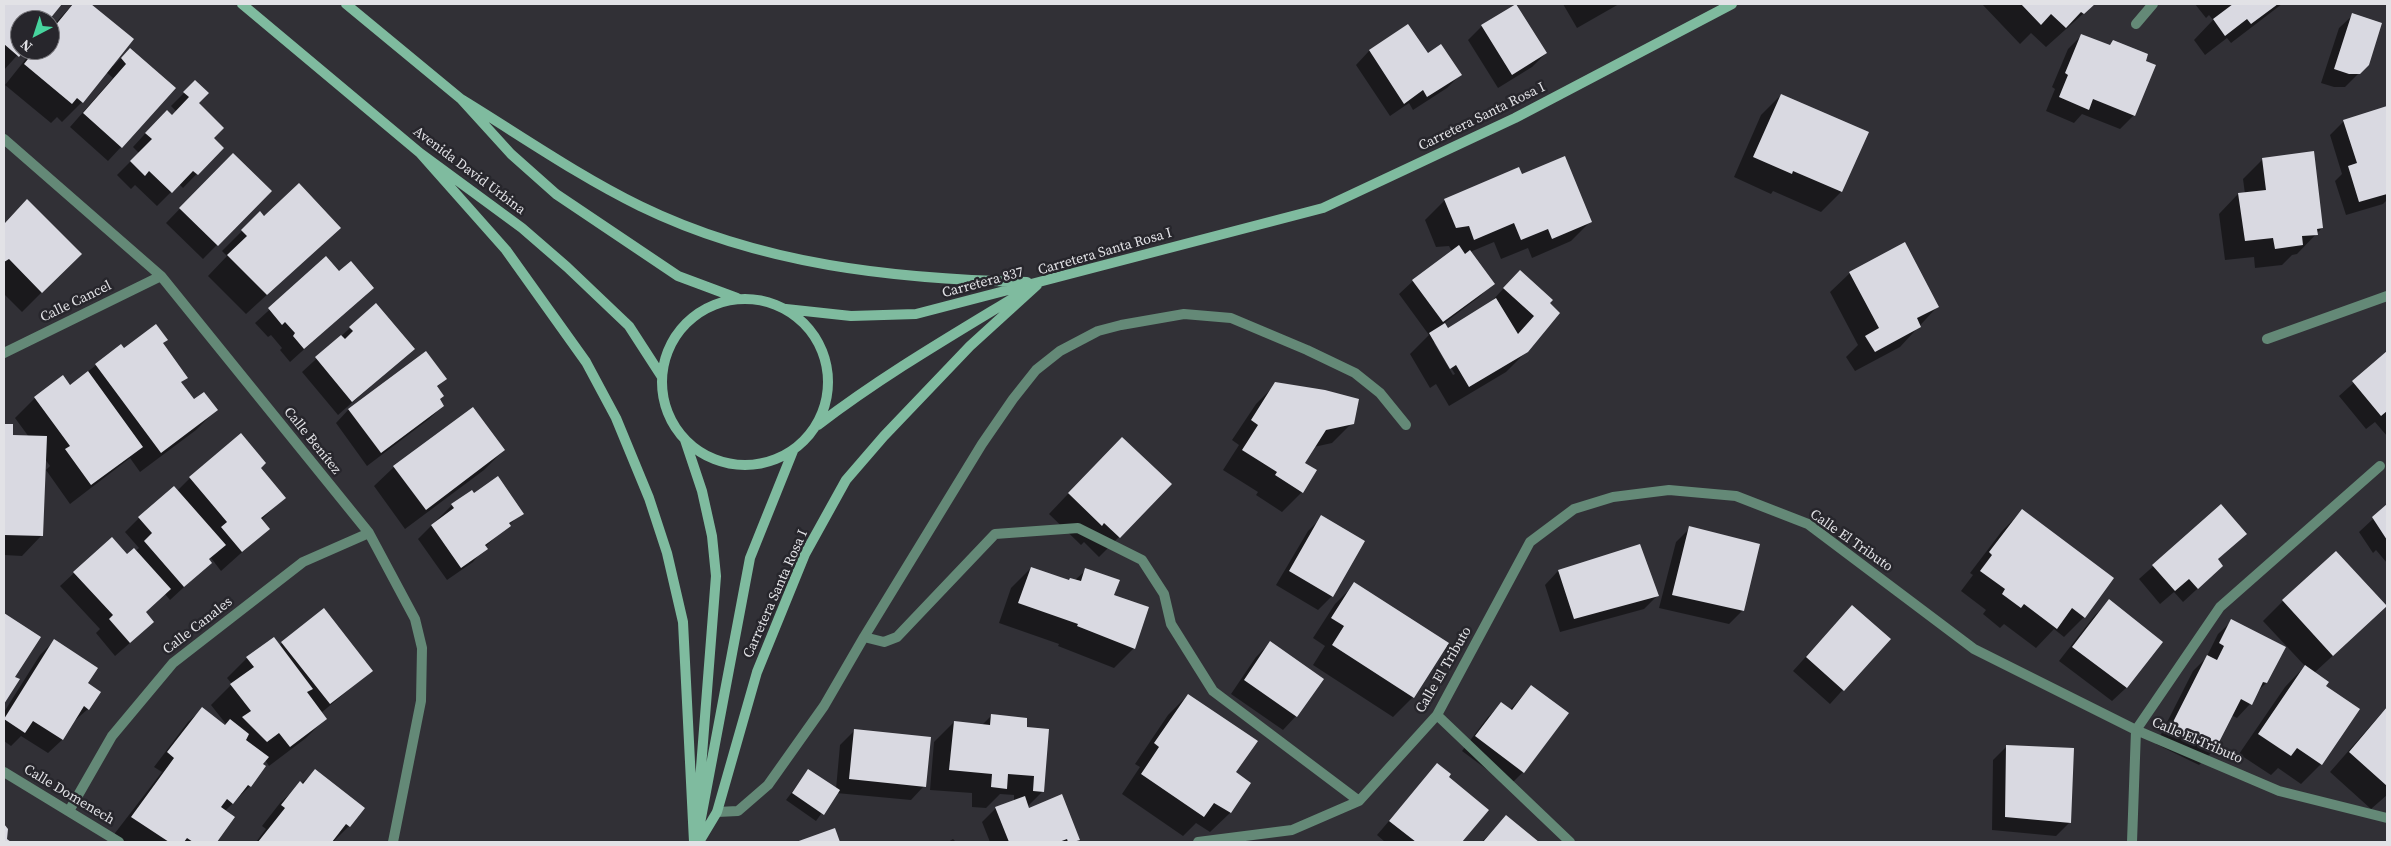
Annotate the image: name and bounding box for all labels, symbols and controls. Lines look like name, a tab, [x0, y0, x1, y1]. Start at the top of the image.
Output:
north arrow	[10, 10, 60, 60]
text: N	[16, 35, 36, 57]
street label: Carretera Santa Rosa I	[1416, 79, 1548, 155]
street label: Avenida David Urbina	[410, 123, 528, 219]
street label: Carretera Santa Rosa I	[1036, 225, 1174, 279]
street label: Carretera 837	[940, 264, 1026, 302]
street label: Calle Cancel	[38, 278, 114, 326]
street label: Calle Benítez	[280, 404, 344, 478]
street label: Calle El Tributo	[1806, 506, 1896, 576]
street label: Carretera Santa Rosa I	[740, 527, 812, 661]
street label: Calle Canales	[160, 594, 236, 658]
street label: Calle El Tributo	[1412, 624, 1476, 716]
street label: Calle El Tributo	[2149, 714, 2245, 768]
street label: Calle Domenech	[21, 761, 117, 829]

